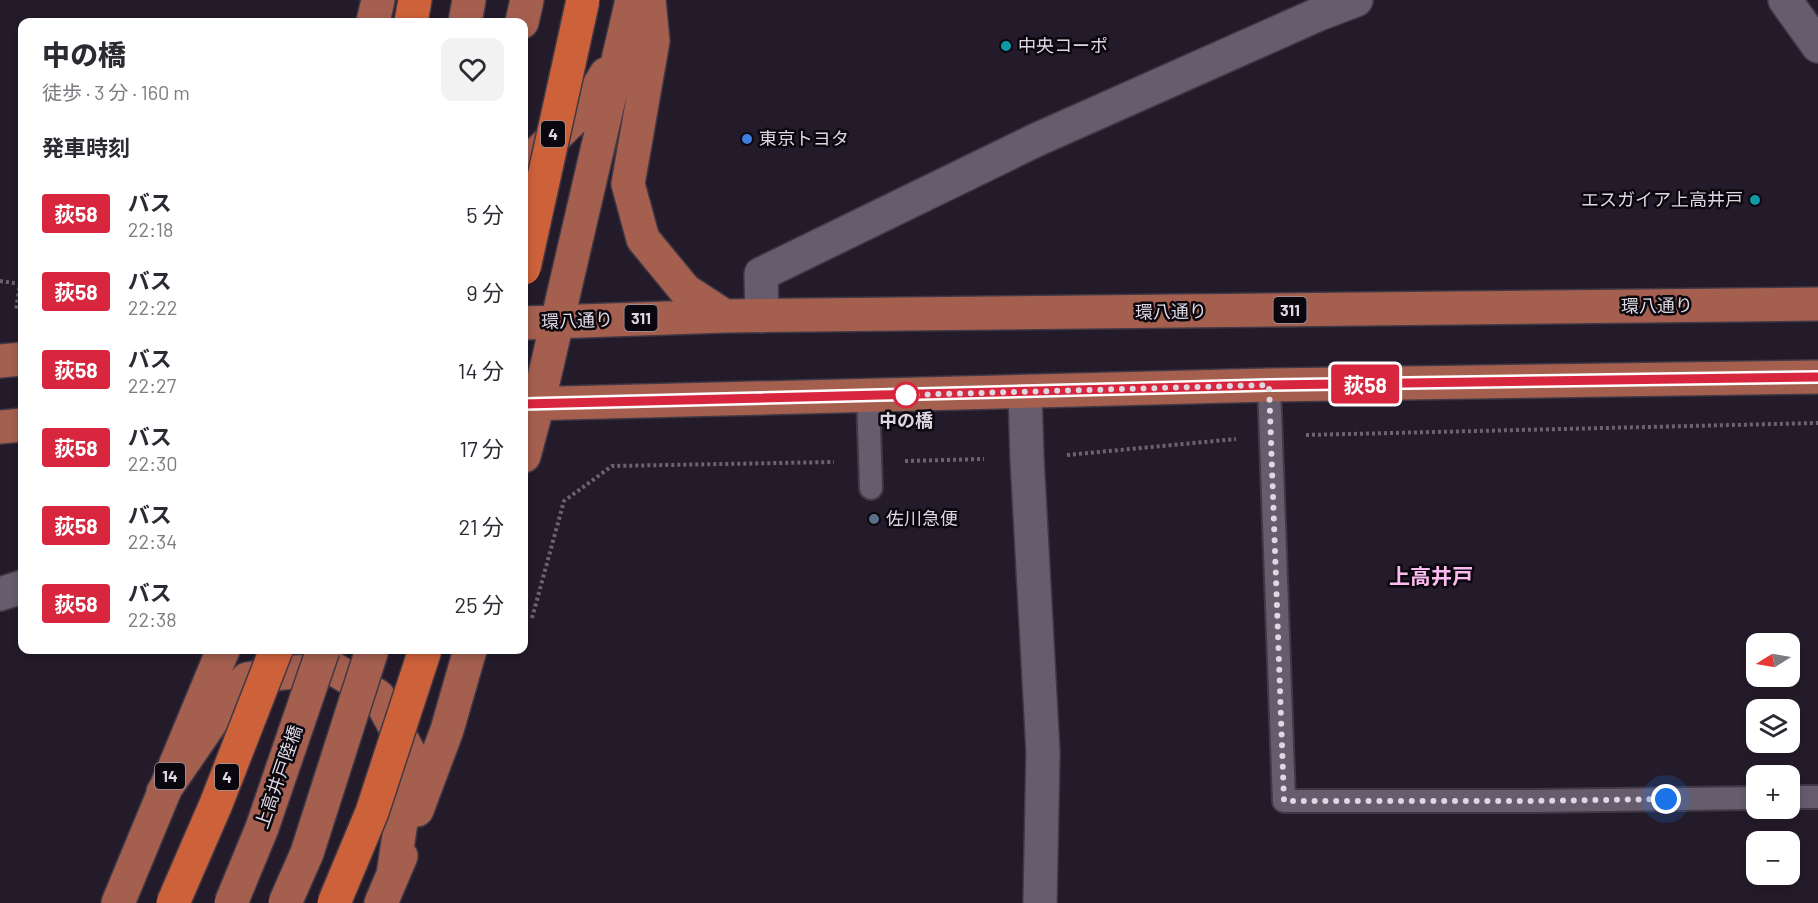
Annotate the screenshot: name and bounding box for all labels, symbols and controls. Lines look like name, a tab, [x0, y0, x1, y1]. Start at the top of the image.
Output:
place label: 中央コーポ	[1018, 34, 1108, 56]
text: 中の橋	[42, 37, 126, 71]
button: heart	[441, 38, 504, 101]
marker: 中央コーポ	[999, 39, 1013, 53]
text: 徒歩 · 3 分 · 160 m	[42, 80, 190, 104]
road number: 4	[541, 121, 565, 147]
place label: 東京トヨタ	[759, 127, 849, 149]
marker: 東京トヨタ	[740, 132, 754, 146]
text: 発車時刻	[42, 134, 130, 160]
place label: エスガイア上高井戸	[1581, 188, 1743, 210]
text: バス	[128, 189, 172, 215]
marker: エスガイア上高井戸	[1748, 193, 1762, 207]
text: 荻58	[54, 201, 98, 226]
text: 5 分	[466, 201, 504, 227]
text: 22:18	[128, 217, 173, 241]
text: バス	[128, 267, 172, 293]
text: 荻58	[54, 279, 98, 304]
text: 9 分	[466, 279, 504, 305]
street label: 環八通り	[1621, 293, 1693, 317]
text: 22:22	[128, 295, 177, 319]
road number: 311	[1274, 297, 1306, 323]
street label: 環八通り	[1135, 299, 1207, 323]
road number: 311	[624, 305, 658, 331]
street label: 環八通り	[541, 308, 613, 332]
text: バス	[128, 345, 172, 371]
text: 荻58	[54, 357, 98, 382]
text: 14 分	[458, 357, 504, 383]
line badge: 荻58	[1330, 364, 1400, 404]
text: 荻58	[1343, 372, 1387, 397]
text: 22:27	[128, 373, 176, 397]
marker: 中の橋	[893, 382, 919, 408]
place label: 中の橋	[879, 409, 933, 431]
text: バス	[128, 423, 172, 449]
text: 荻58	[54, 435, 98, 460]
text: 17 分	[459, 435, 504, 461]
text: 22:30	[128, 451, 178, 475]
text: バス	[128, 501, 172, 527]
place label: 佐川急便	[886, 507, 958, 529]
marker: 佐川急便	[867, 512, 881, 526]
text: 荻58	[54, 513, 98, 538]
text: 21 分	[458, 513, 504, 539]
text: 22:34	[128, 529, 177, 553]
district label: 上高井戸	[1389, 563, 1473, 588]
text: バス	[128, 579, 172, 605]
text: 荻58	[54, 591, 98, 616]
text: 25 分	[454, 591, 504, 617]
text: 22:38	[128, 607, 177, 631]
north arrow	[1746, 633, 1800, 687]
map controls	[1746, 633, 1800, 885]
button: layers	[1746, 699, 1800, 753]
street label: 上高井戸陸橋	[250, 722, 306, 831]
road number: 14	[155, 763, 185, 789]
road number: 4	[215, 764, 239, 790]
button: +	[1746, 765, 1800, 819]
your location	[1651, 784, 1681, 814]
button: −	[1746, 831, 1800, 885]

